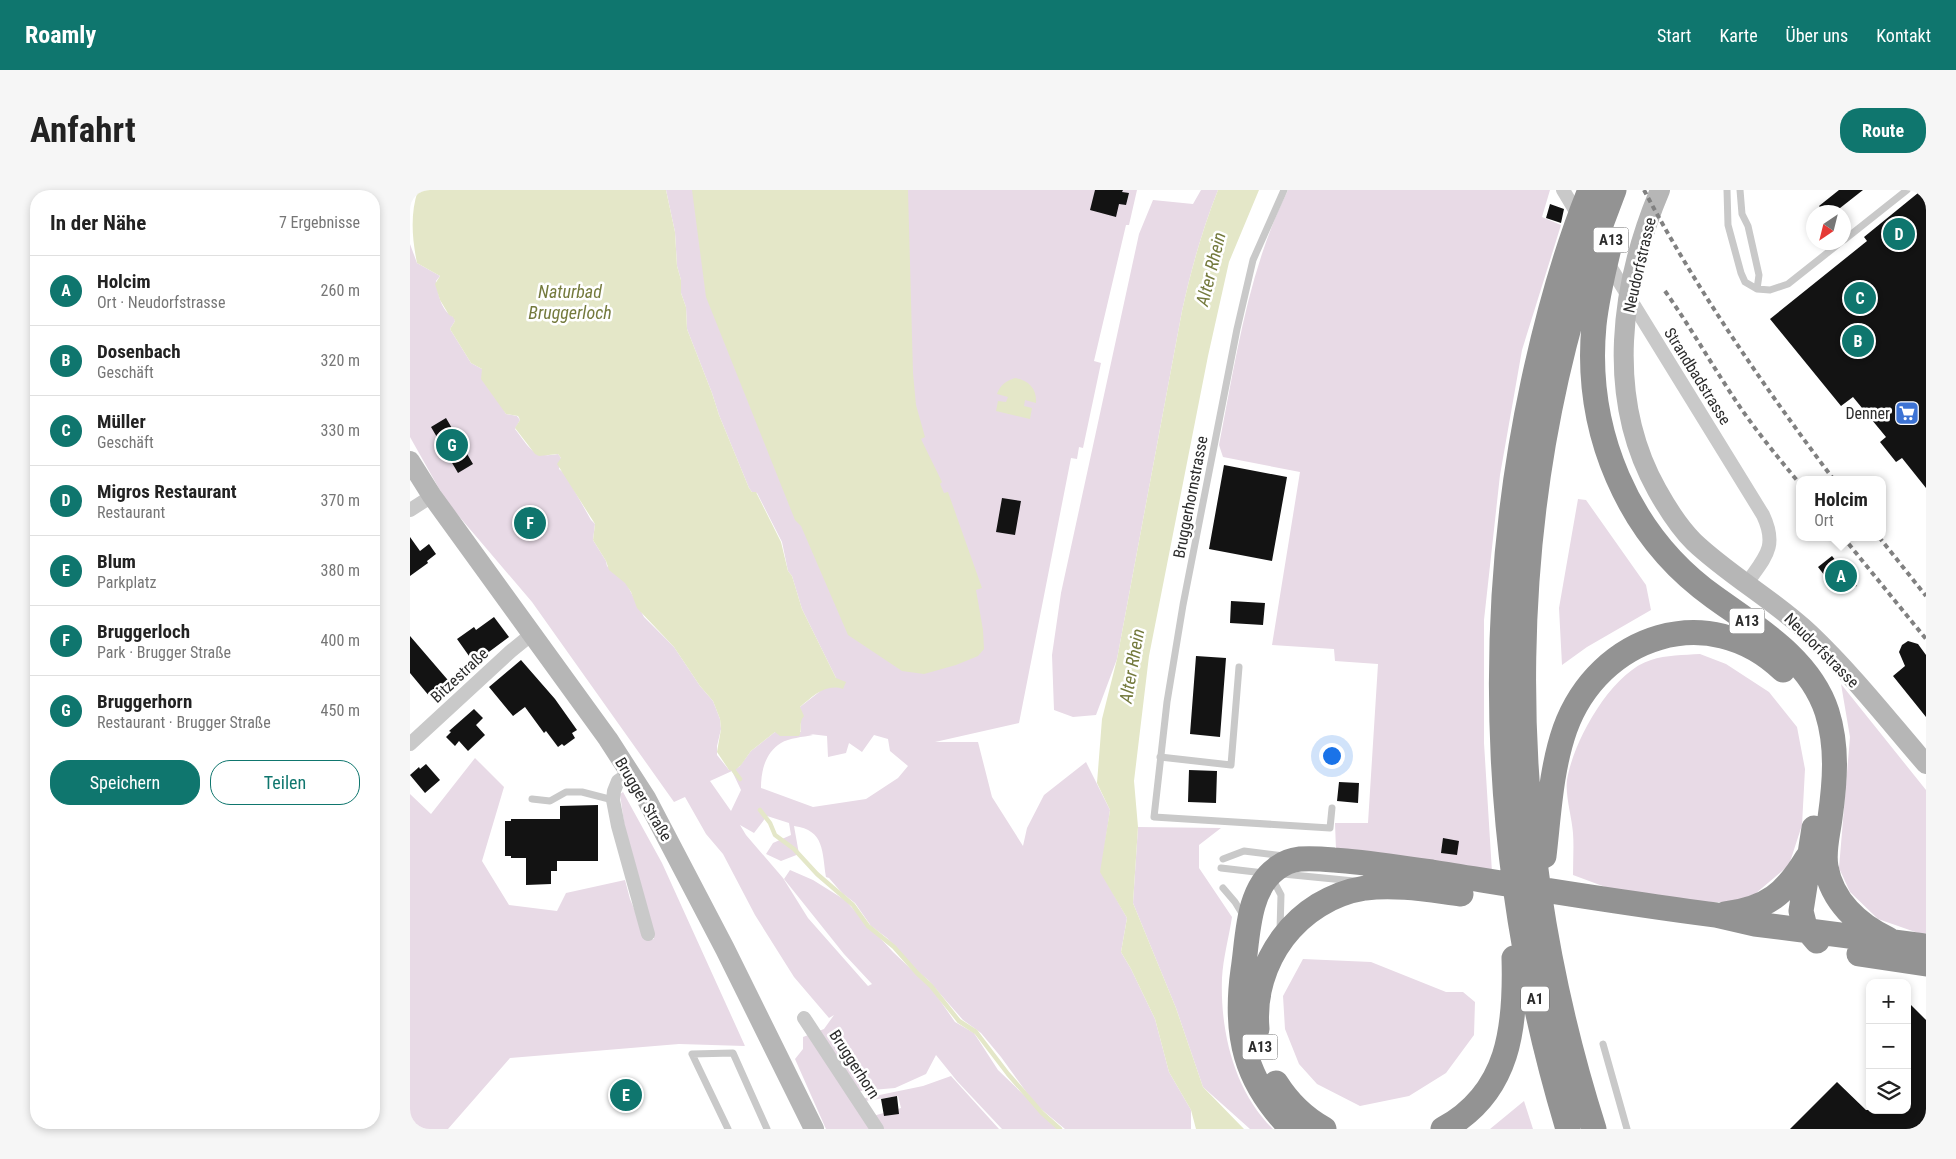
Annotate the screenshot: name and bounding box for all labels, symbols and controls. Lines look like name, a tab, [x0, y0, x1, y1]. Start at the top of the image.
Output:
text: Roamly	[25, 21, 96, 49]
text: Start	[1657, 25, 1691, 46]
text: Karte	[1719, 25, 1758, 46]
text: Über uns	[1786, 25, 1848, 46]
text: Kontakt	[1876, 25, 1931, 46]
button: Route	[1840, 108, 1926, 153]
text: Anfahrt	[30, 110, 136, 151]
north arrow	[1806, 205, 1851, 250]
text: In der Nähe	[50, 211, 146, 235]
text: 7 Ergebnisse	[279, 213, 360, 232]
street label: Neudorfstrasse	[1619, 215, 1660, 315]
pin: D	[1883, 215, 1915, 253]
road number: A13	[1594, 228, 1628, 252]
water label: Alter Rhein	[1191, 230, 1230, 309]
text: Holcim	[97, 270, 151, 293]
pin: C	[1844, 279, 1876, 317]
text: A	[61, 281, 71, 300]
text: 260 m	[321, 281, 360, 300]
water label: Naturbad Bruggerloch	[528, 281, 612, 323]
text: Ort · Neudorfstrasse	[97, 293, 225, 312]
pin: B	[1842, 322, 1874, 360]
street label: Strandbadstrasse	[1660, 324, 1735, 428]
text: Dosenbach	[97, 340, 181, 363]
text: B	[62, 351, 70, 370]
text: 320 m	[321, 351, 360, 370]
text: Geschäft	[97, 363, 154, 382]
supermarket icon: Denner	[1894, 400, 1920, 426]
place label: Denner	[1845, 404, 1890, 423]
text: Müller	[97, 410, 146, 433]
text: C	[61, 421, 71, 440]
text: 330 m	[321, 421, 360, 440]
pin: G	[436, 426, 468, 464]
text: Geschäft	[97, 433, 154, 452]
street label: Bruggerhornstrasse	[1169, 434, 1212, 560]
popup	[1796, 476, 1886, 541]
text: Migros Restaurant	[97, 480, 237, 503]
text: Holcim	[1814, 488, 1868, 511]
text: D	[61, 491, 71, 510]
text: 370 m	[321, 491, 360, 510]
text: Restaurant	[97, 503, 165, 522]
pin: F	[514, 504, 546, 542]
text: Ort	[1814, 511, 1834, 530]
text: Blum	[97, 550, 136, 573]
pin: A	[1825, 557, 1857, 595]
text: E	[62, 561, 70, 580]
text: 380 m	[321, 561, 360, 580]
text: Parkplatz	[97, 573, 157, 592]
road number: A13	[1730, 608, 1764, 634]
street label: Neudorfstrasse	[1780, 609, 1863, 692]
text: Bruggerloch	[97, 620, 190, 643]
water label: Alter Rhein	[1114, 627, 1148, 706]
text: F	[62, 631, 70, 650]
text: 400 m	[321, 631, 360, 650]
text: Park · Brugger Straße	[97, 643, 231, 662]
street label: Bitzestraße	[427, 644, 492, 707]
text: Bruggerhorn	[97, 690, 192, 713]
text: G	[61, 701, 71, 720]
text: 450 m	[321, 701, 360, 720]
text: Restaurant · Brugger Straße	[97, 713, 271, 732]
your location	[1319, 743, 1345, 769]
street label: Brugger Straße	[611, 754, 676, 845]
button: Speichern	[50, 760, 200, 805]
button: Teilen	[210, 760, 360, 805]
map controls	[1866, 979, 1911, 1114]
button: +	[1866, 979, 1911, 1024]
road number: A1	[1521, 986, 1549, 1012]
button: −	[1866, 1024, 1911, 1069]
street label: Bruggerhorn	[825, 1026, 884, 1102]
road number: A13	[1242, 1034, 1278, 1060]
button: layers	[1866, 1069, 1911, 1114]
pin: E	[610, 1076, 642, 1114]

